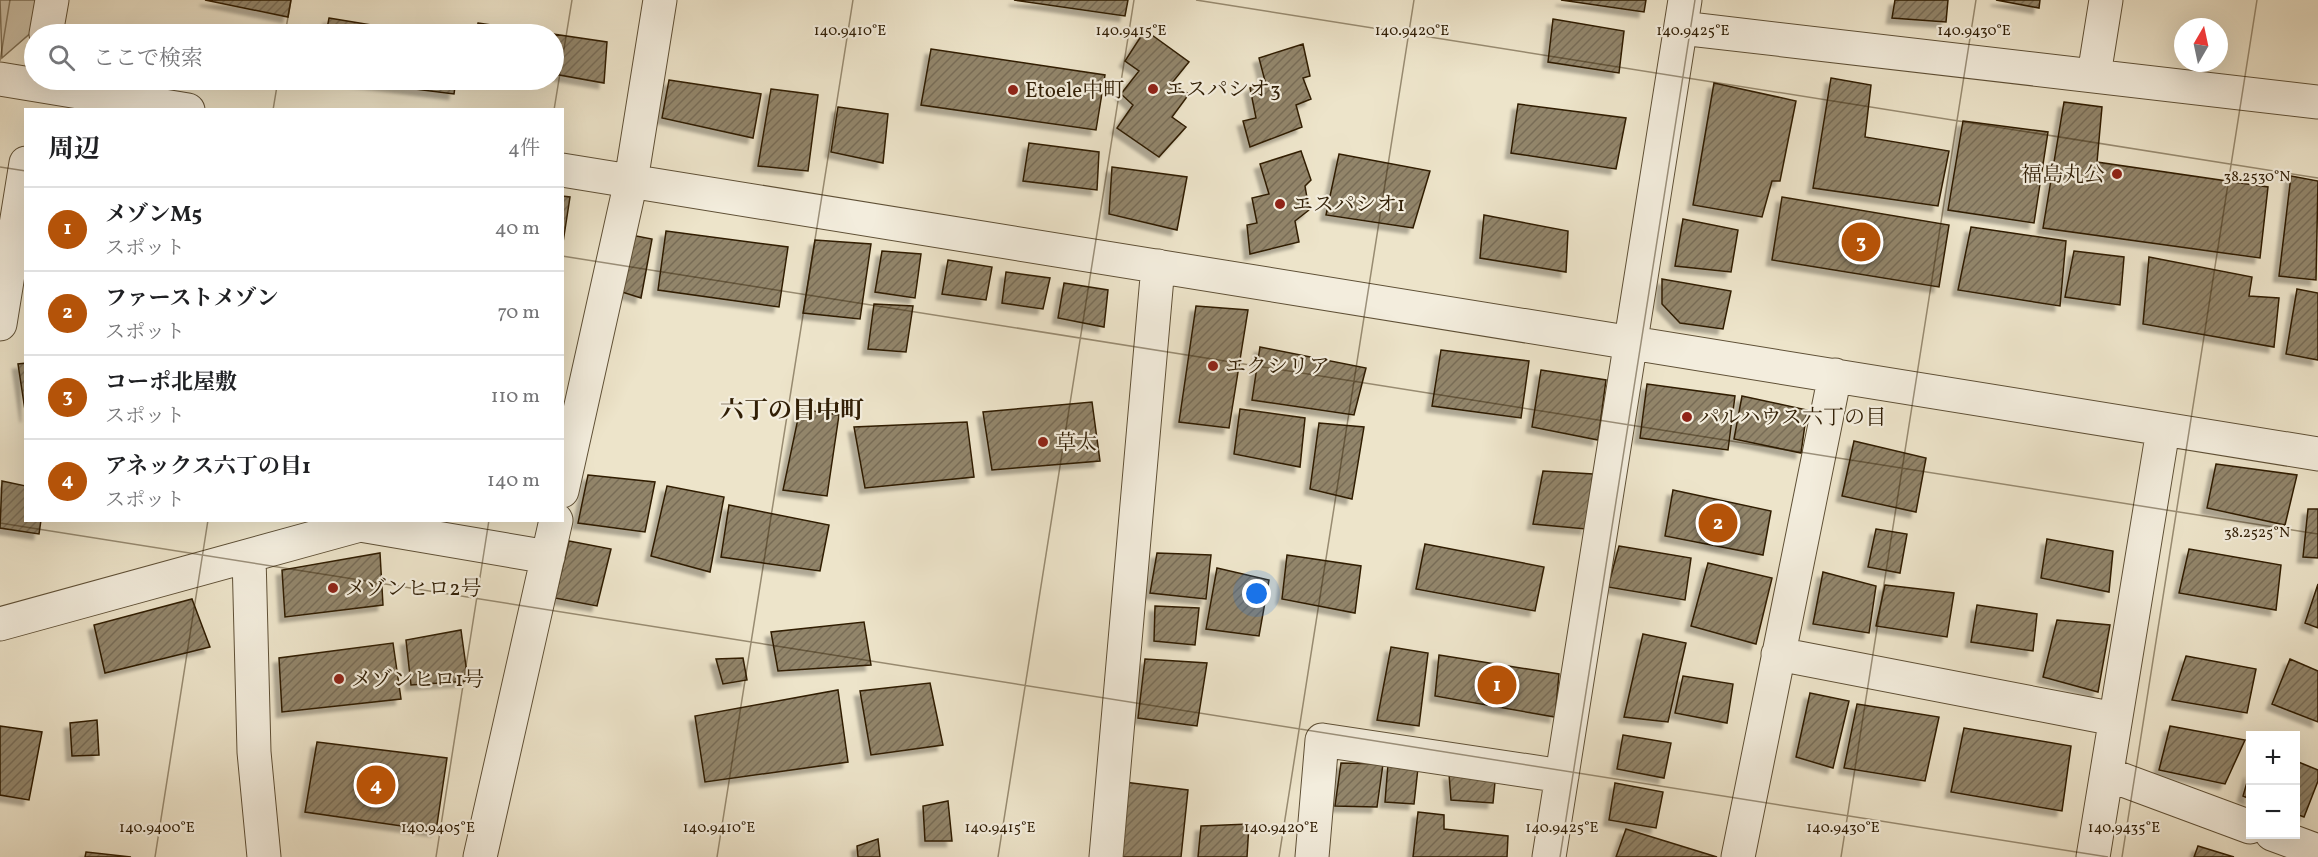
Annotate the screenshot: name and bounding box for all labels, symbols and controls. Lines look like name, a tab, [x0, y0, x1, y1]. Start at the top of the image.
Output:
north arrow	[2174, 18, 2228, 72]
text: 140.9410°E	[814, 21, 886, 42]
text: 140.9415°E	[1095, 21, 1167, 42]
text: 140.9420°E	[1375, 21, 1449, 42]
text: 140.9425°E	[1656, 21, 1730, 42]
text: 140.9430°E	[1937, 21, 2011, 42]
search box	[24, 24, 564, 90]
icon: search	[45, 41, 78, 74]
text: ここで検索	[93, 44, 203, 75]
place label: エスパシオ3	[1165, 76, 1281, 105]
place label: Etoele中町	[1025, 77, 1124, 106]
marker: エスパシオ3	[1146, 82, 1160, 96]
marker: Etoele中町	[1006, 83, 1020, 97]
text: 周辺	[48, 132, 100, 168]
text: 4件	[508, 135, 540, 163]
place label: 福島丸公	[2021, 161, 2105, 190]
marker: 福島丸公	[2110, 167, 2124, 181]
text: 38.2530°N	[2224, 167, 2290, 188]
place label: エスパシオ1	[1292, 191, 1405, 220]
marker: エスパシオ1	[1273, 197, 1287, 211]
text: メゾンM5	[105, 200, 202, 231]
text: 1	[63, 215, 72, 243]
text: 40 m	[495, 215, 540, 243]
pin: 3	[1842, 220, 1880, 264]
text: スポット	[105, 235, 185, 263]
text: ファーストメゾン	[105, 284, 279, 315]
text: 2	[62, 299, 73, 327]
text: 70 m	[497, 299, 540, 327]
text: スポット	[105, 319, 185, 347]
place label: エクシリア	[1225, 353, 1330, 382]
marker: エクシリア	[1206, 359, 1220, 373]
text: コーポ北屋敷	[105, 368, 237, 399]
text: 3	[62, 383, 73, 411]
text: 110 m	[491, 383, 540, 411]
district label: 六丁の目中町	[720, 395, 864, 429]
text: スポット	[105, 403, 185, 431]
place label: パルハウス六丁の目	[1699, 404, 1886, 433]
marker: パルハウス六丁の目	[1680, 410, 1694, 424]
place label: 草太	[1055, 429, 1097, 458]
marker: 草太	[1036, 435, 1050, 449]
text: アネックス六丁の目1	[105, 452, 311, 483]
text: 4	[61, 467, 74, 495]
text: 140 m	[487, 467, 540, 495]
text: スポット	[105, 487, 185, 515]
pin: 2	[1698, 500, 1738, 546]
text: 38.2525°N	[2224, 523, 2290, 544]
place label: メゾンヒロ2号	[345, 575, 482, 604]
your location	[1242, 579, 1271, 608]
marker: メゾンヒロ2号	[326, 581, 340, 595]
pin: 1	[1478, 662, 1516, 708]
place label: メゾンヒロ1号	[351, 666, 485, 695]
marker: メゾンヒロ1号	[332, 672, 346, 686]
map controls	[2246, 731, 2300, 839]
button: +	[2246, 731, 2300, 785]
pin: 4	[356, 762, 395, 808]
button: −	[2246, 785, 2300, 839]
text: 140.9400°E	[119, 818, 195, 839]
text: 140.9405°E	[401, 818, 475, 839]
text: 140.9410°E	[683, 818, 755, 839]
text: 140.9415°E	[964, 818, 1036, 839]
text: 140.9420°E	[1244, 818, 1318, 839]
text: 140.9425°E	[1525, 818, 1599, 839]
text: 140.9430°E	[1806, 818, 1880, 839]
text: 140.9435°E	[2088, 818, 2160, 839]

